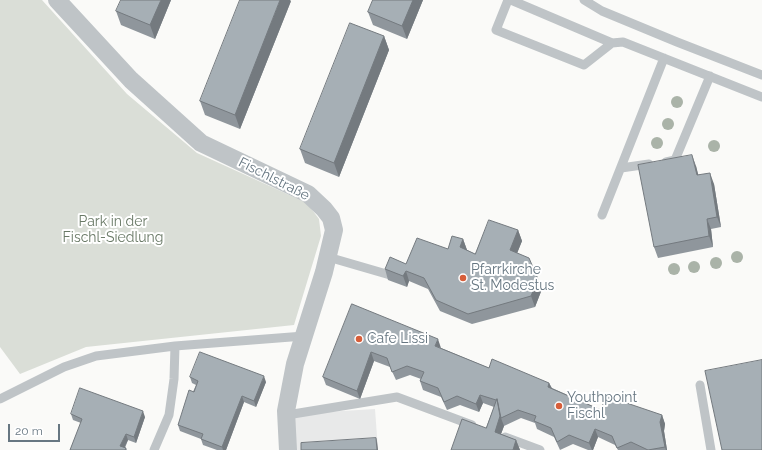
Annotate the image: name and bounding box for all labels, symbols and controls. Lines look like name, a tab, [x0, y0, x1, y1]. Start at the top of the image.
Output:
street label: Fischlstraße	[236, 154, 312, 204]
park label: Park in der Fischl-Siedlung	[63, 214, 163, 246]
place label: Pfarrkirche St. Modestus	[471, 262, 554, 294]
marker: Pfarrkirche St. Modestus	[458, 273, 468, 283]
place label: Cafe Lissi	[367, 331, 428, 347]
marker: Cafe Lissi	[354, 334, 364, 344]
place label: Youthpoint Fischl	[567, 390, 637, 422]
marker: Youthpoint Fischl	[554, 401, 564, 411]
scale bar	[10, 416, 62, 442]
text: 20 m	[15, 424, 43, 438]

